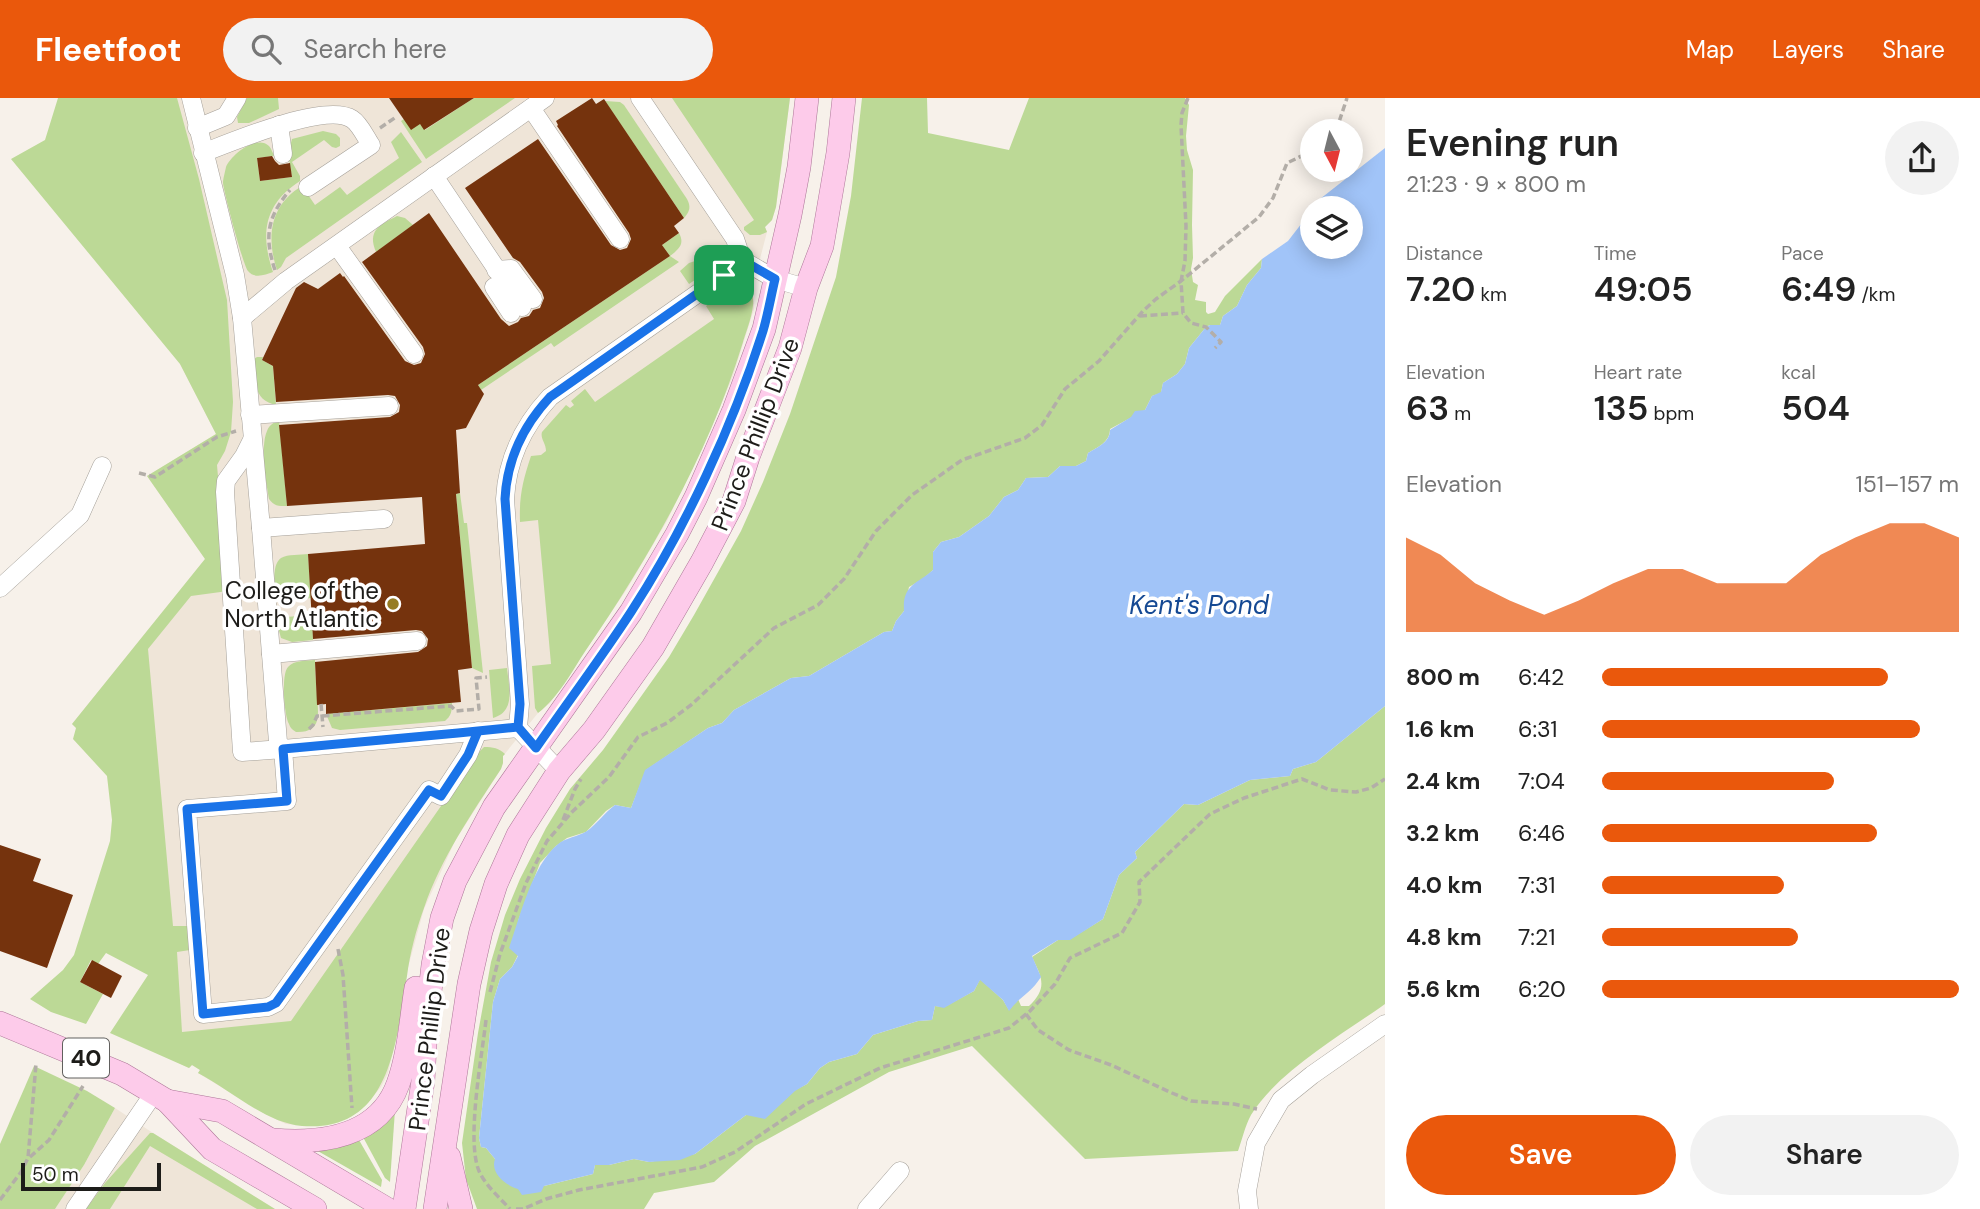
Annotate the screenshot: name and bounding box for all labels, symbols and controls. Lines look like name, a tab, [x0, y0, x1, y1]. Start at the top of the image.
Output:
search box	[223, 18, 713, 81]
text: Fleetfoot	[35, 28, 181, 71]
icon: search	[247, 30, 285, 68]
text: Search here	[303, 32, 447, 66]
text: Map	[1686, 34, 1734, 65]
text: Layers	[1772, 34, 1844, 65]
text: Share	[1882, 34, 1945, 65]
text: Evening run	[1406, 118, 1619, 168]
north arrow	[1300, 119, 1363, 182]
map controls	[1300, 119, 1363, 259]
button: share	[1885, 121, 1959, 195]
text: 21:23 · 9 × 800 m	[1406, 169, 1586, 199]
button: layers	[1300, 196, 1363, 259]
text: Distance	[1406, 241, 1483, 266]
text: Time	[1594, 241, 1637, 266]
text: Pace	[1781, 241, 1824, 266]
pin	[694, 245, 754, 305]
icon: arrive	[705, 256, 743, 294]
text: 7.20	[1406, 266, 1475, 312]
text: 49:05	[1594, 266, 1693, 312]
text: 6:49	[1781, 266, 1856, 312]
text: km	[1475, 282, 1507, 307]
text: /km	[1856, 282, 1895, 307]
street label: Prince Phillip Drive	[704, 333, 806, 535]
text: Elevation	[1406, 360, 1485, 385]
text: Heart rate	[1594, 360, 1682, 385]
text: kcal	[1781, 360, 1816, 385]
text: 63	[1406, 385, 1449, 431]
text: 135	[1594, 385, 1648, 431]
text: 504	[1781, 385, 1850, 431]
text: m	[1449, 401, 1471, 426]
text: bpm	[1648, 401, 1694, 426]
text: Elevation	[1406, 469, 1502, 499]
text: 151–157 m	[1856, 469, 1959, 499]
place label: College of the North Atlantic	[224, 575, 379, 634]
water label: Kent's Pond	[1129, 588, 1270, 622]
marker: College of the North Atlantic	[385, 596, 401, 612]
text: 800 m	[1406, 662, 1480, 692]
text: 6:42	[1518, 662, 1564, 692]
text: 1.6 km	[1406, 714, 1474, 744]
text: 6:31	[1518, 714, 1557, 744]
text: 2.4 km	[1406, 766, 1480, 796]
text: 7:04	[1518, 766, 1565, 796]
text: 3.2 km	[1406, 818, 1479, 848]
text: 6:46	[1518, 818, 1566, 848]
text: 4.0 km	[1406, 870, 1482, 900]
text: 7:31	[1518, 870, 1555, 900]
text: 4.8 km	[1406, 922, 1482, 952]
text: 7:21	[1518, 922, 1555, 952]
street label: Prince Phillip Drive	[401, 926, 457, 1132]
text: 5.6 km	[1406, 974, 1480, 1004]
text: 6:20	[1518, 974, 1566, 1004]
road number: 40	[63, 1038, 109, 1077]
button: Save	[1406, 1115, 1676, 1195]
button: Share	[1690, 1115, 1959, 1195]
scale bar	[21, 1160, 161, 1192]
text: 50 m	[32, 1162, 79, 1187]

